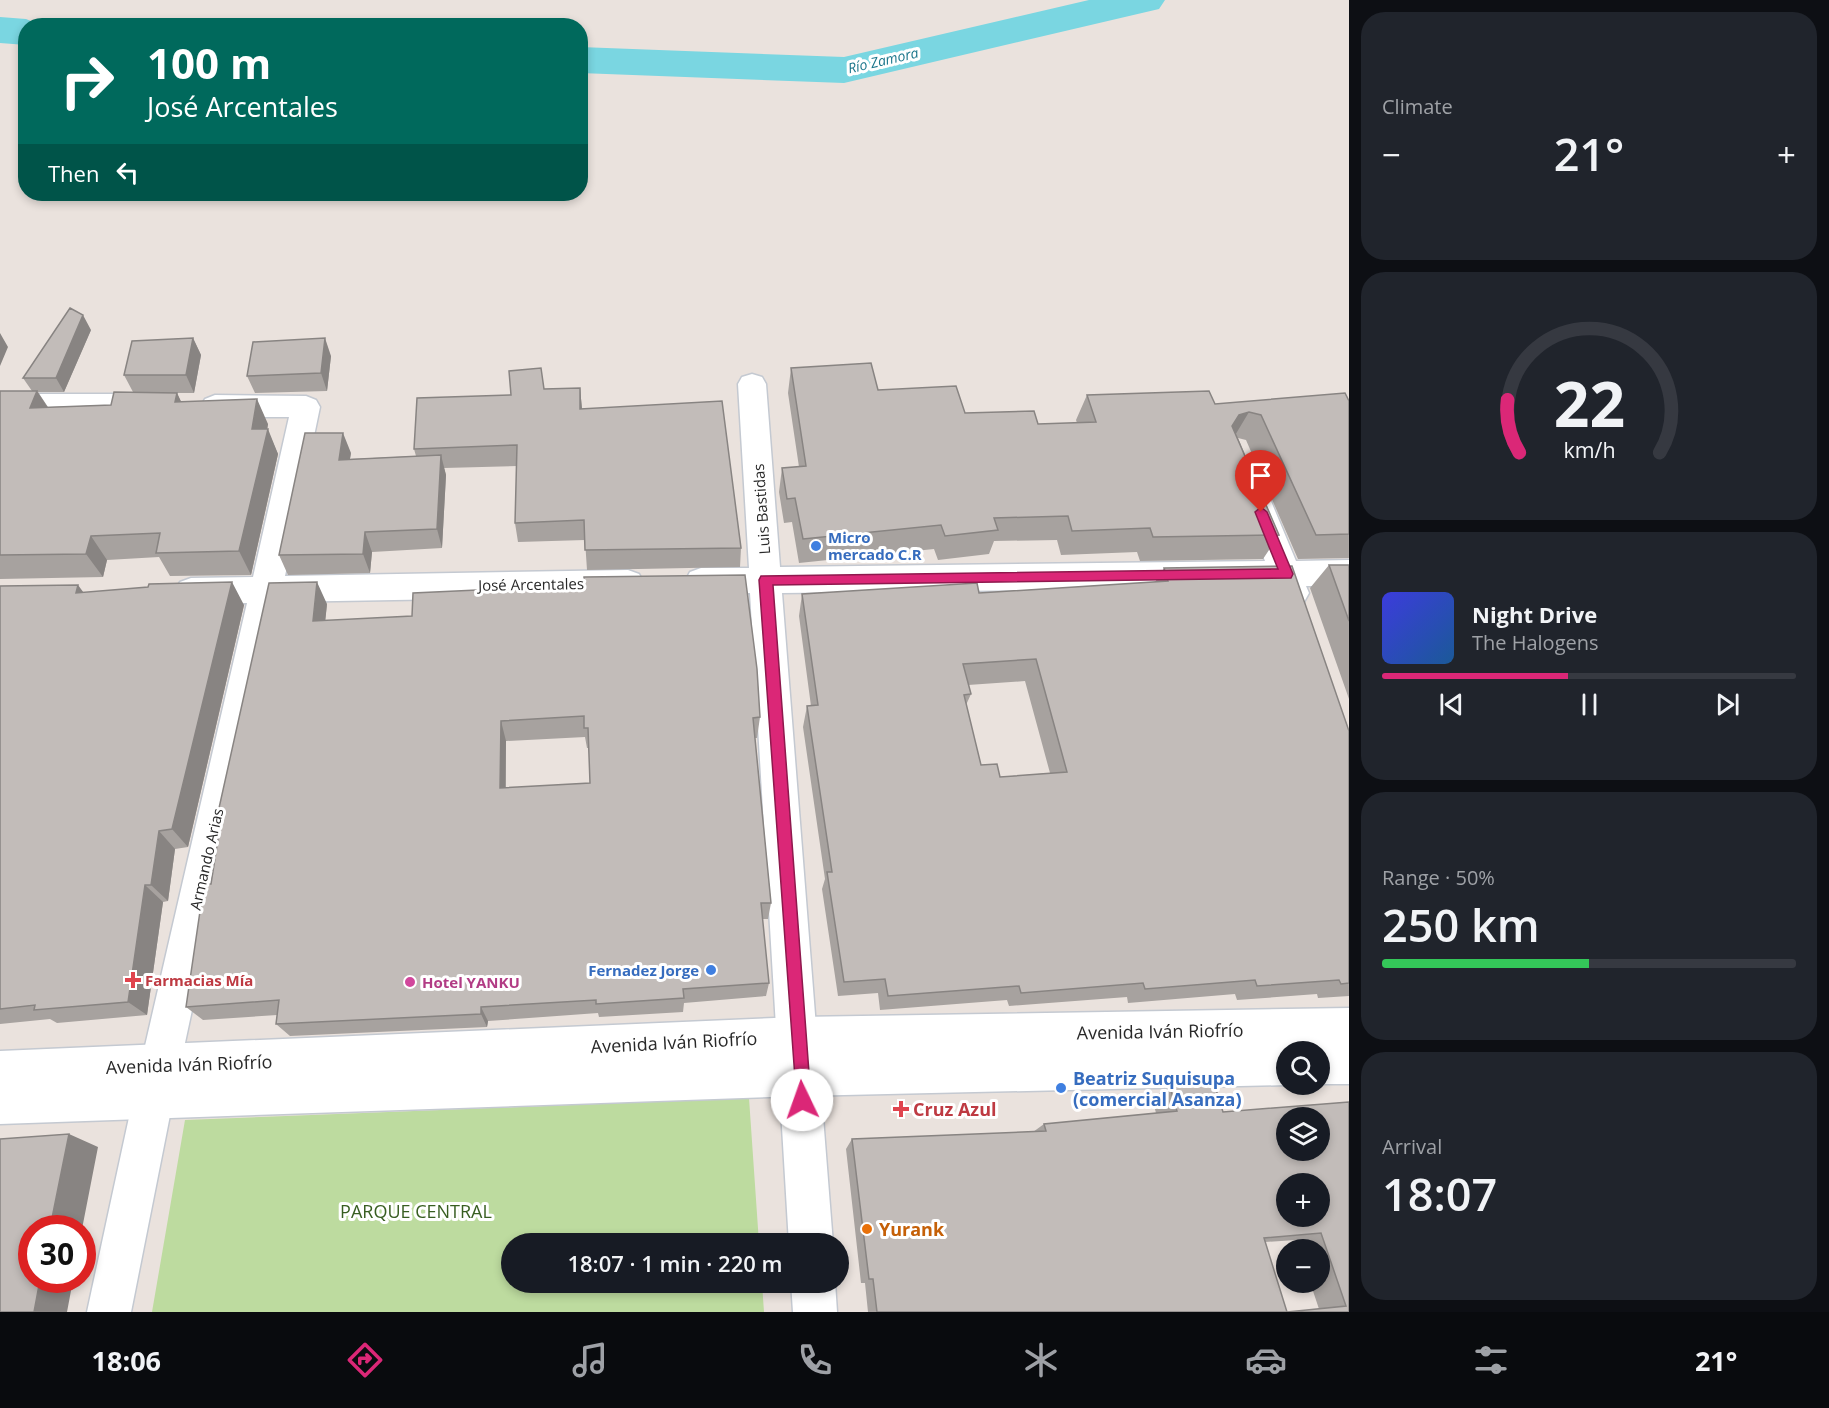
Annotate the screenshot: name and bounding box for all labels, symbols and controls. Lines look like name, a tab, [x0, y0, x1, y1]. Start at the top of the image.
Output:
text: 100 m	[147, 34, 271, 91]
icon: right	[48, 42, 126, 120]
water label: Río Zamora	[846, 43, 920, 77]
text: José Arcentales	[147, 88, 338, 125]
text: Climate	[1382, 93, 1453, 120]
text: 21°	[1554, 123, 1624, 184]
text: −	[1382, 132, 1401, 177]
text: +	[1777, 132, 1796, 177]
icon: left	[111, 156, 144, 189]
text: Then	[48, 158, 99, 188]
text: 22	[1553, 360, 1625, 445]
text: km/h	[1563, 435, 1615, 464]
pin	[1235, 450, 1286, 512]
icon: arrive	[1244, 459, 1277, 492]
street label: Luis Bastidas	[748, 463, 774, 555]
place label: Micro mercado C.R	[828, 527, 922, 564]
marker: Micro mercado C.R	[809, 539, 823, 553]
street label: José Arcentales	[476, 573, 584, 595]
text: Night Drive	[1472, 599, 1597, 629]
text: The Halogens	[1472, 629, 1599, 656]
icon: previous	[1435, 688, 1468, 721]
icon: pause	[1573, 688, 1606, 721]
icon: next	[1711, 688, 1744, 721]
street label: Armando Arias	[185, 806, 227, 912]
text: Range · 50%	[1382, 864, 1495, 891]
text: 250 km	[1382, 894, 1540, 955]
place label: Fernadez Jorge	[588, 960, 699, 980]
marker: Fernadez Jorge	[704, 963, 718, 977]
place label: Farmacias Mía	[145, 970, 253, 990]
place label: Hotel YANKU	[422, 972, 520, 992]
marker: Farmacias Mía	[126, 973, 140, 987]
marker: Hotel YANKU	[403, 975, 417, 989]
street label: Avenida Iván Riofrío	[1076, 1018, 1244, 1044]
street label: Avenida Iván Riofrío	[590, 1026, 758, 1058]
map controls	[1276, 1041, 1330, 1293]
button: search	[1276, 1041, 1330, 1095]
street label: Avenida Iván Riofrío	[105, 1049, 273, 1079]
place label: Beatriz Suquisupa (comercial Asanza)	[1073, 1066, 1242, 1111]
position arrow	[770, 1068, 834, 1132]
marker: Beatriz Suquisupa (comercial Asanza)	[1054, 1081, 1068, 1095]
place label: Cruz Azul	[913, 1097, 996, 1121]
marker: Cruz Azul	[894, 1102, 908, 1116]
button: layers	[1276, 1107, 1330, 1161]
text: Arrival	[1382, 1133, 1442, 1160]
text: 18:07	[1382, 1163, 1497, 1224]
button: +	[1276, 1173, 1330, 1227]
park label: PARQUE CENTRAL	[340, 1199, 492, 1223]
speed limit sign: 30	[18, 1215, 96, 1293]
place label: Yurank	[879, 1217, 945, 1241]
marker: Yurank	[860, 1222, 874, 1236]
button: −	[1276, 1239, 1330, 1293]
text: 18:07 · 1 min · 220 m	[567, 1248, 783, 1278]
icon: directions	[344, 1339, 386, 1381]
icon: music	[569, 1339, 611, 1381]
icon: phone	[794, 1339, 836, 1381]
icon: climate	[1020, 1339, 1062, 1381]
icon: car	[1245, 1339, 1287, 1381]
icon: filters	[1470, 1339, 1512, 1381]
text: 18:06	[92, 1342, 161, 1379]
text: 21°	[1695, 1342, 1737, 1379]

